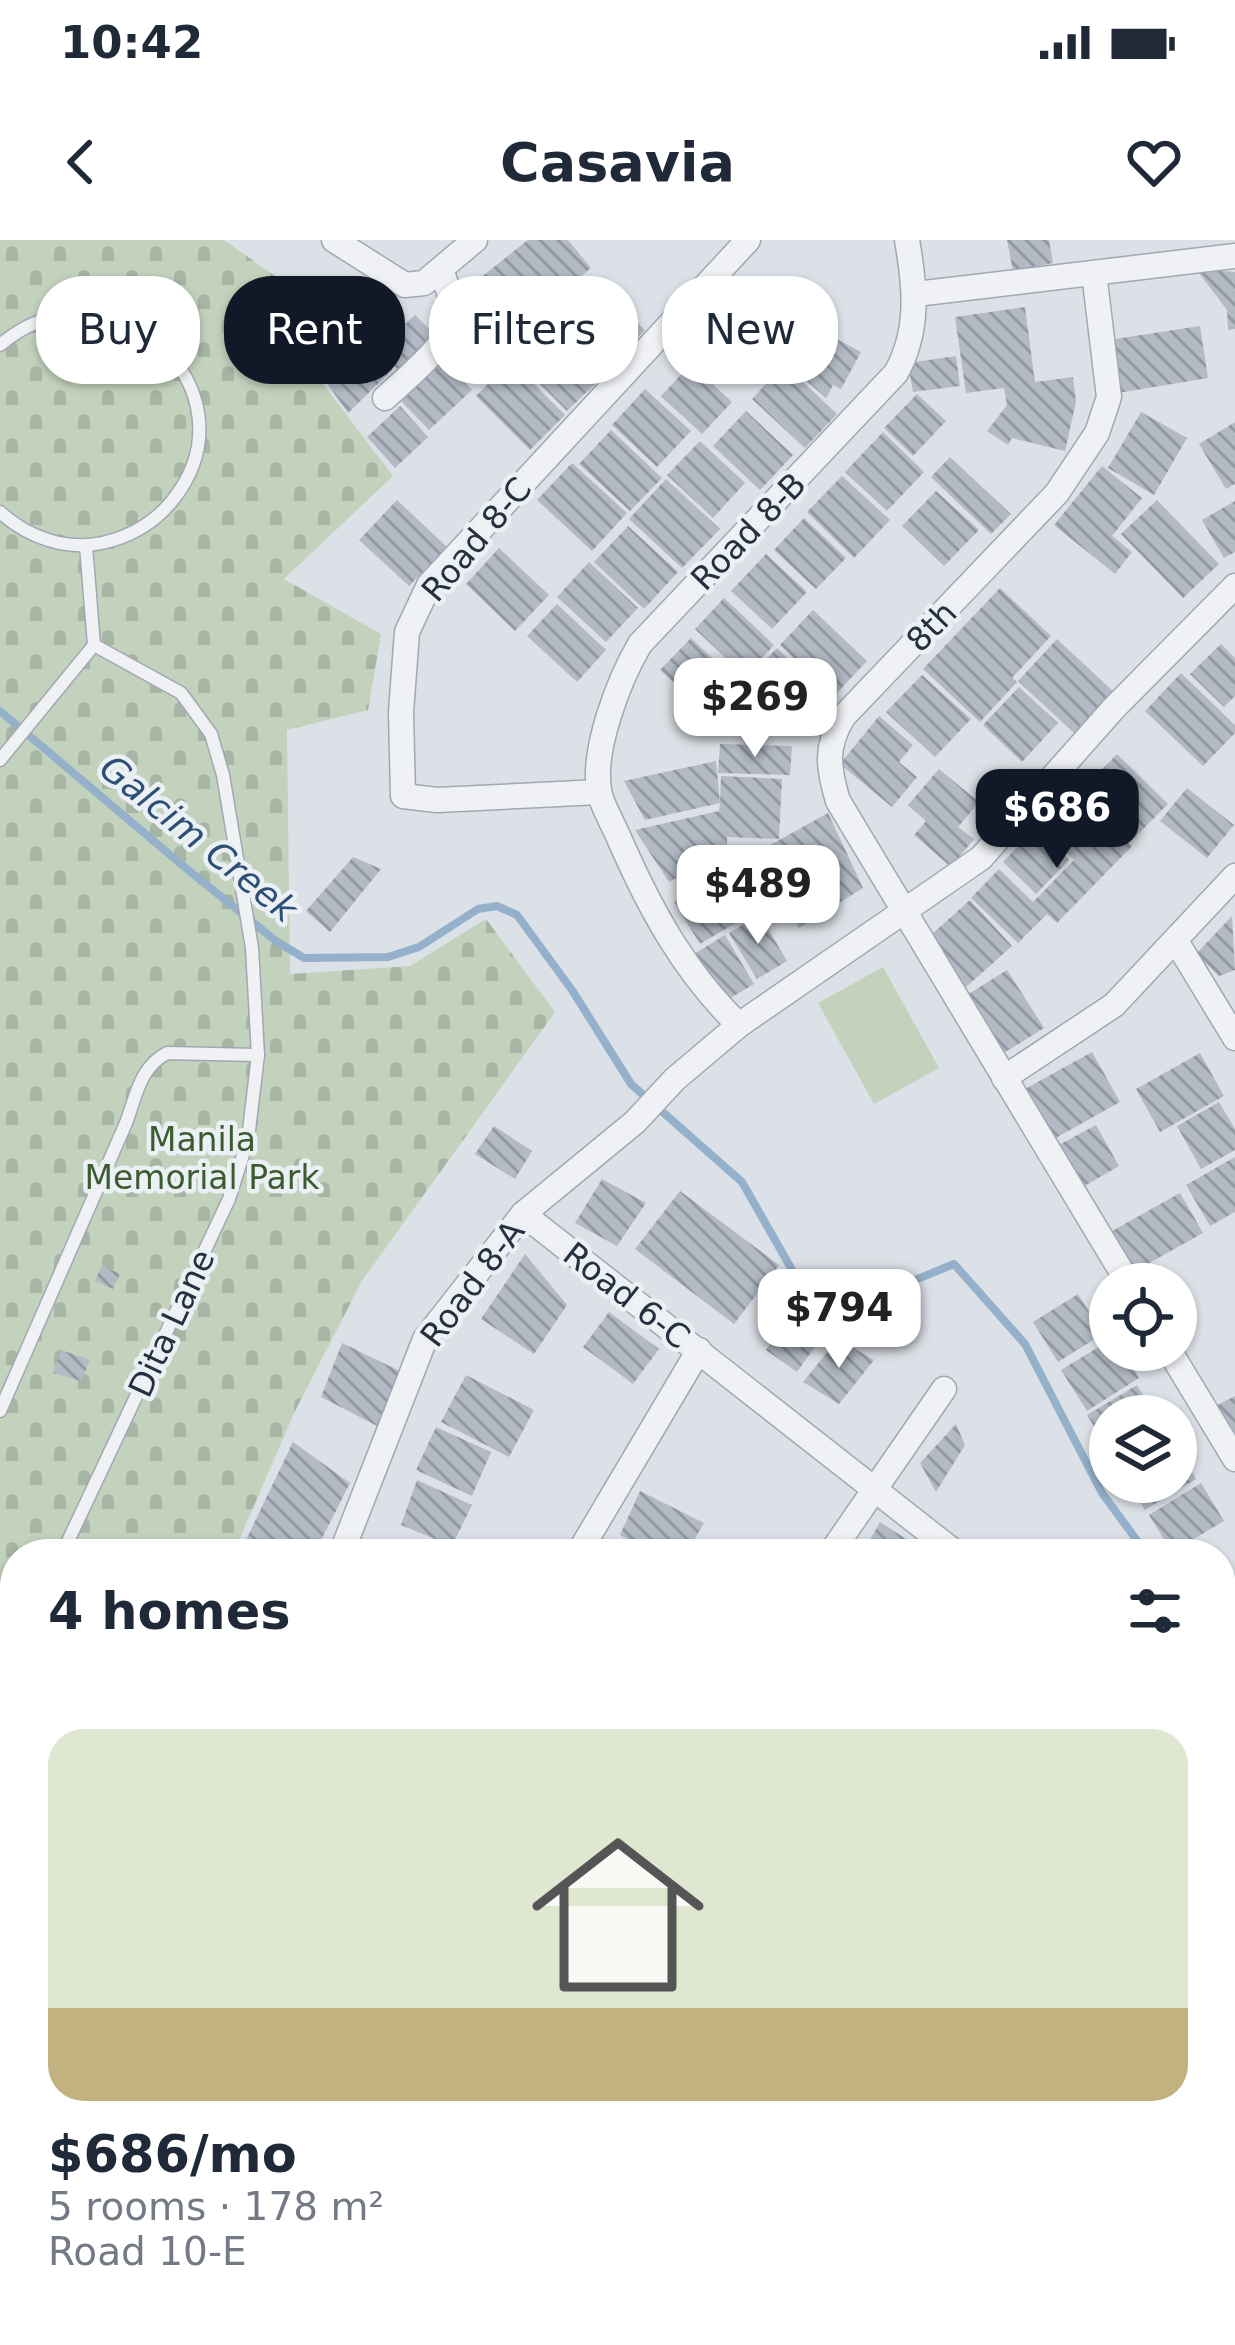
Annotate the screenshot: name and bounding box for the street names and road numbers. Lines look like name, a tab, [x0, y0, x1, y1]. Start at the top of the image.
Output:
street label: Road 8-B	[683, 465, 814, 598]
street label: Road 8-C	[413, 470, 539, 609]
street label: 8th	[898, 593, 964, 660]
street label: Road 8-A	[412, 1212, 533, 1354]
street label: Road 6-C	[556, 1234, 698, 1357]
street label: Dita Lane	[120, 1243, 223, 1403]

